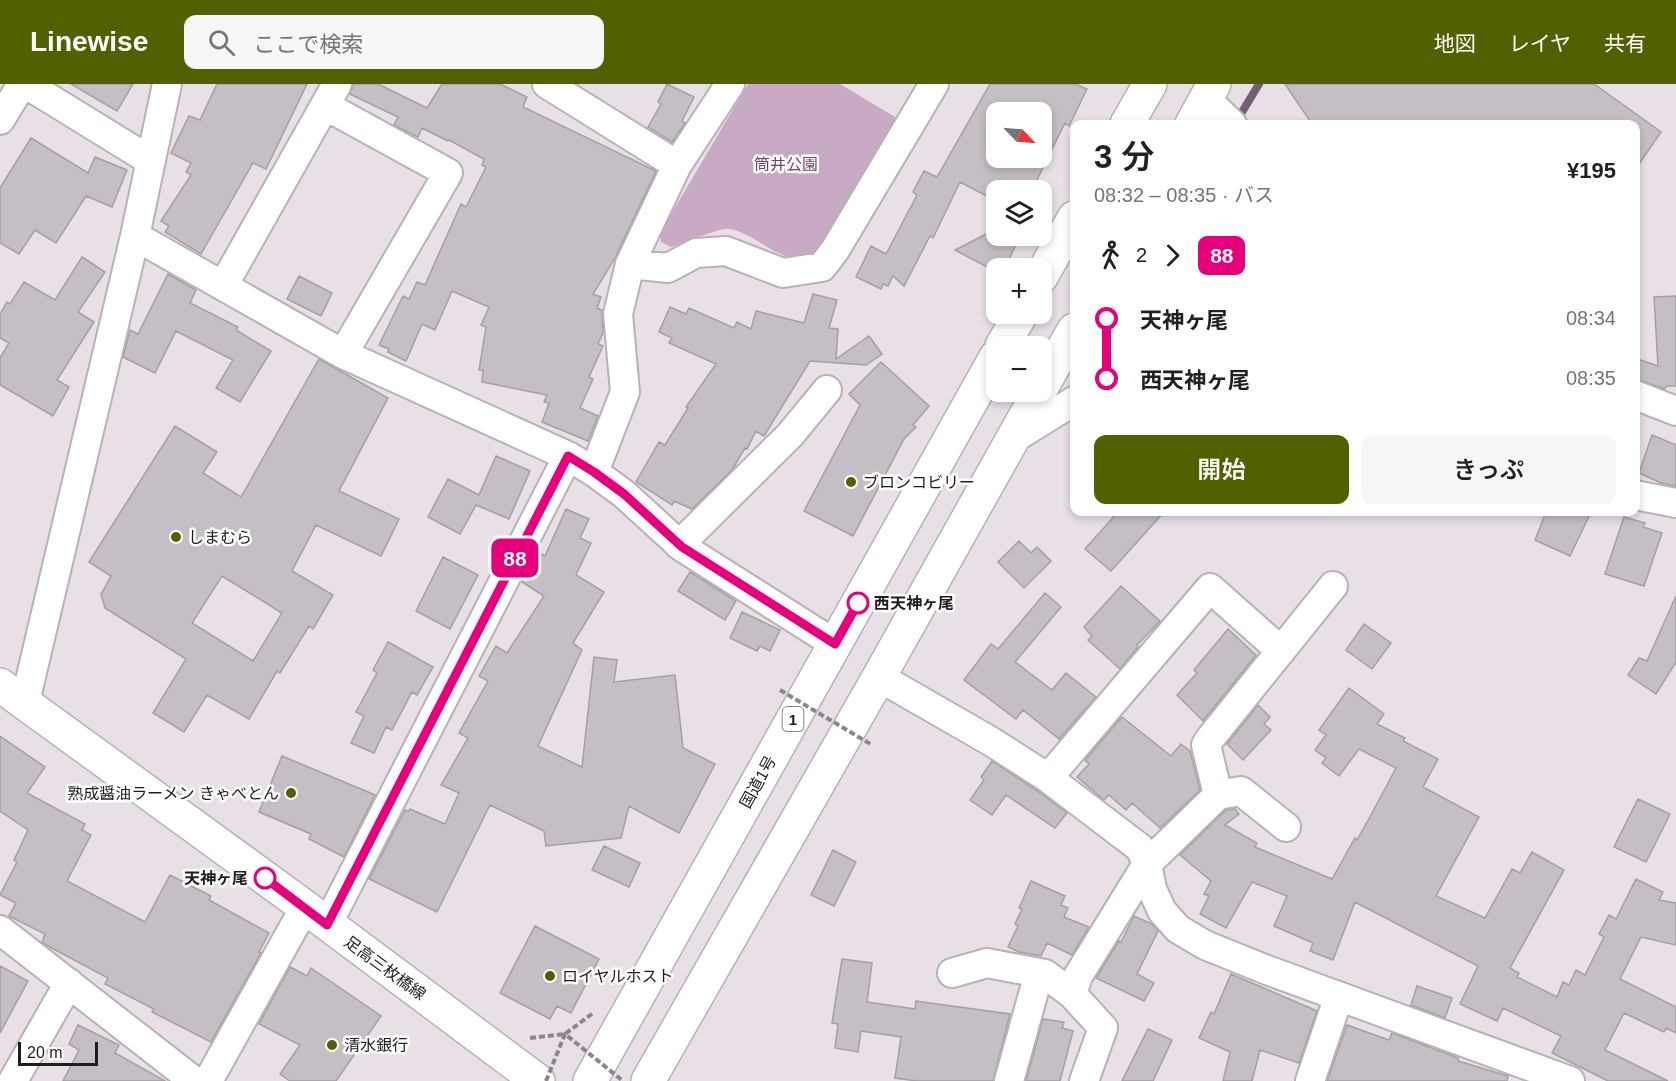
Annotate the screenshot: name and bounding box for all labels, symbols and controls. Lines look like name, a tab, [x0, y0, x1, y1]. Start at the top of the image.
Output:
search box	[184, 15, 604, 69]
text: Linewise	[30, 26, 148, 57]
icon: search	[205, 26, 238, 59]
text: ここで検索	[253, 32, 363, 57]
text: 地図	[1434, 32, 1476, 55]
text: レイヤ	[1509, 32, 1571, 55]
text: 共有	[1604, 32, 1646, 55]
north arrow	[986, 102, 1052, 168]
map controls	[986, 102, 1052, 402]
text: 3 分	[1094, 138, 1155, 175]
park label: 筒井公園	[754, 156, 818, 173]
text: ¥195	[1567, 158, 1616, 183]
button: layers	[986, 180, 1052, 246]
text: 08:32 – 08:35 · バス	[1094, 184, 1274, 206]
icon: walk	[1094, 239, 1127, 272]
icon: forward	[1156, 239, 1189, 272]
text: 2	[1136, 244, 1147, 266]
text: 88	[1210, 244, 1233, 267]
button: +	[986, 258, 1052, 324]
text: 08:34	[1566, 307, 1616, 329]
text: 天神ヶ尾	[1140, 308, 1228, 333]
button: −	[986, 336, 1052, 402]
text: 08:35	[1566, 367, 1616, 389]
text: 西天神ヶ尾	[1140, 368, 1250, 393]
button: 開始	[1094, 435, 1349, 504]
button: きっぷ	[1361, 435, 1616, 504]
place label: ブロンコビリー	[863, 474, 975, 491]
marker: ブロンコビリー	[844, 475, 858, 489]
place label: しまむら	[188, 529, 252, 546]
marker: しまむら	[169, 530, 183, 544]
line badge: 88	[488, 538, 542, 578]
text: 88	[503, 547, 527, 570]
marker: 西天神ヶ尾	[847, 592, 869, 614]
place label: 西天神ヶ尾	[874, 594, 954, 612]
road number: 1	[782, 707, 804, 731]
street label: 国道1号	[737, 753, 779, 811]
place label: 熟成醤油ラーメン きゃべとん	[67, 785, 279, 802]
marker: 熟成醤油ラーメン きゃべとん	[284, 786, 298, 800]
marker: 天神ヶ尾	[254, 867, 276, 889]
place label: 天神ヶ尾	[184, 869, 248, 887]
street label: 足高三枚橋線	[341, 933, 429, 1003]
place label: ロイヤルホスト	[562, 968, 674, 985]
marker: ロイヤルホスト	[543, 969, 557, 983]
place label: 清水銀行	[344, 1037, 408, 1054]
marker: 清水銀行	[325, 1038, 339, 1052]
scale bar	[18, 1039, 98, 1066]
text: 20 m	[27, 1044, 63, 1061]

